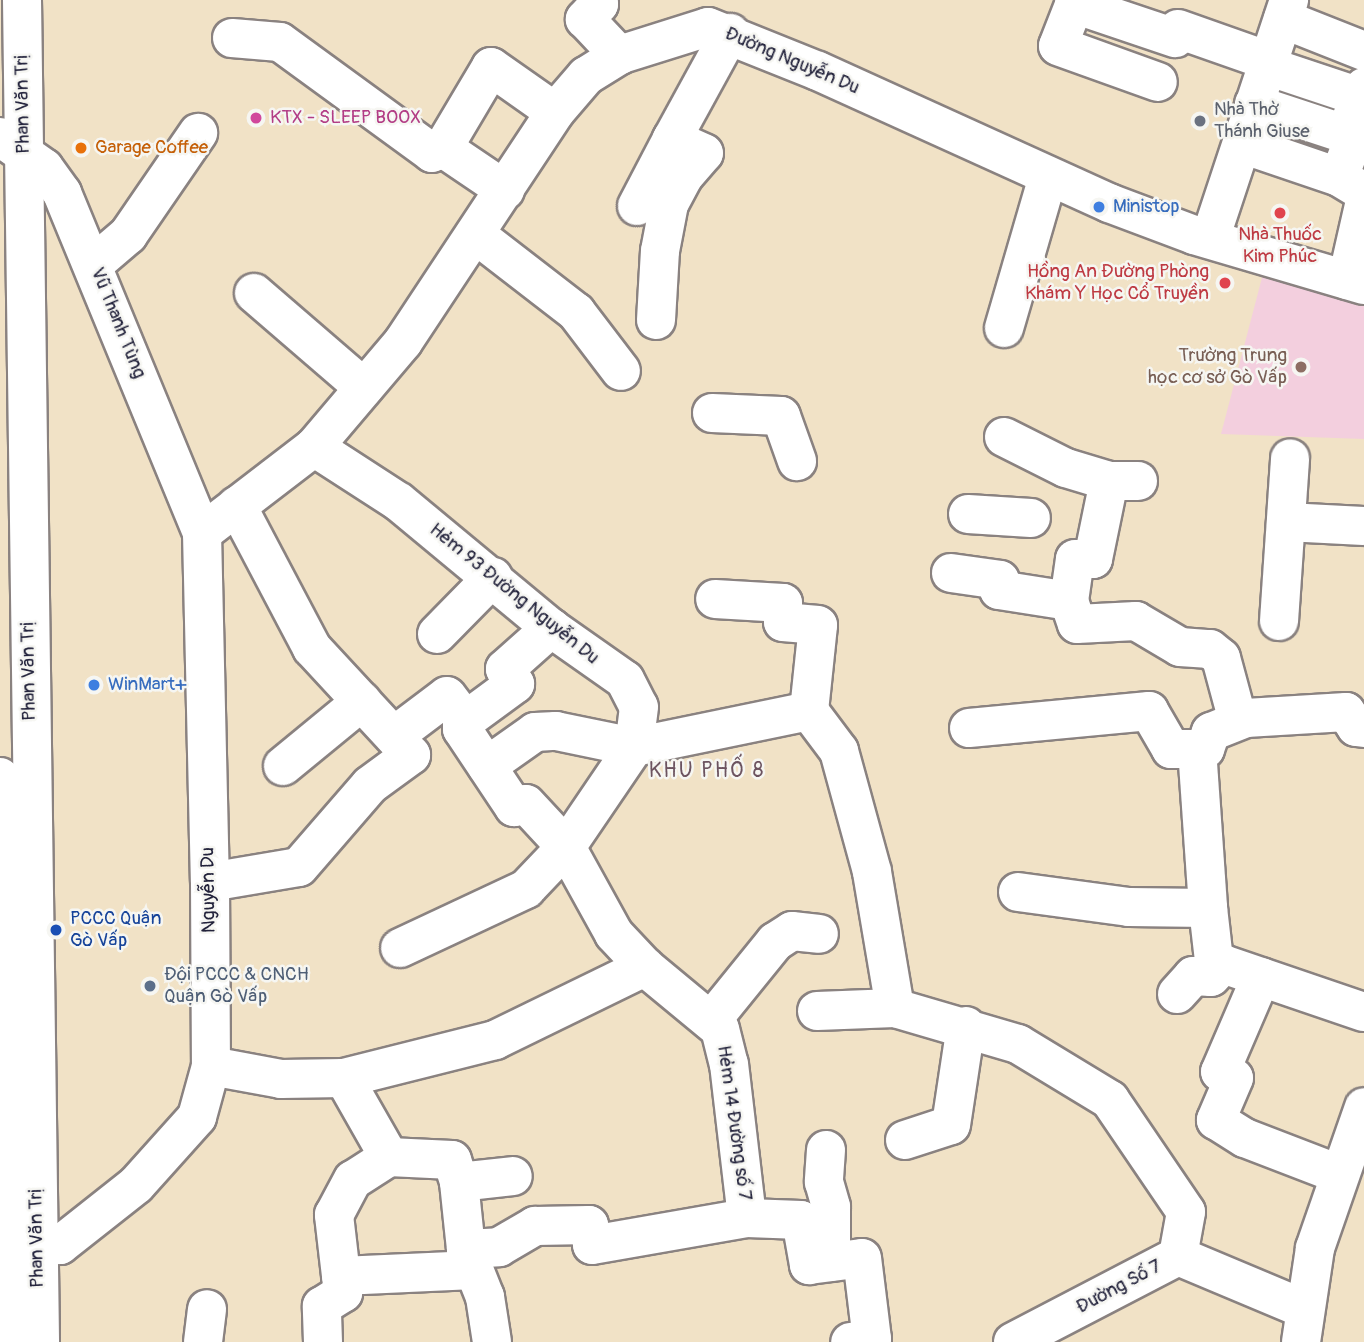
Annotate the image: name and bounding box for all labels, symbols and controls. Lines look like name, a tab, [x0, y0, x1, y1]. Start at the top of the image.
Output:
street label: Đường Nguyễn Du	[721, 22, 863, 100]
street label: Phan Văn Trị	[11, 54, 35, 154]
place label: Nhà Thờ Thánh Giuse	[1214, 99, 1310, 143]
place label: KTX - SLEEP BOOX	[270, 107, 421, 129]
marker: KTX - SLEEP BOOX	[248, 110, 264, 126]
marker: Nhà Thờ Thánh Giuse	[1192, 113, 1208, 129]
place label: Garage Coffee	[95, 137, 208, 159]
marker: Garage Coffee	[73, 140, 89, 156]
place label: Ministop	[1113, 196, 1180, 218]
marker: Ministop	[1091, 199, 1107, 215]
marker: Nhà Thuốc Kim Phúc	[1272, 205, 1288, 221]
place label: Nhà Thuốc Kim Phúc	[1238, 224, 1322, 268]
place label: Hồng An Đường Phòng Khám Y Học Cổ Truyền	[1025, 261, 1209, 305]
street label: Vũ Thanh Tùng	[85, 264, 151, 382]
marker: Hồng An Đường Phòng Khám Y Học Cổ Truyền	[1215, 273, 1235, 293]
place label: Trường Trung học cơ sở Gò Vấp	[1148, 345, 1287, 389]
marker: Trường Trung học cơ sở Gò Vấp	[1293, 359, 1309, 375]
street label: Hẻm 93 Đường Nguyễn Du	[425, 519, 603, 669]
street label: Phan Văn Trị	[17, 621, 41, 721]
place label: WinMart+	[108, 674, 186, 696]
marker: WinMart+	[86, 677, 102, 693]
district label: KHU PHỐ 8	[650, 758, 764, 784]
street label: Nguyễn Du	[197, 847, 221, 933]
place label: PCCC Quận Gò Vấp	[70, 908, 162, 952]
marker: PCCC Quận Gò Vấp	[48, 922, 64, 938]
place label: Đội PCCC & CNCH Quận Gò Vấp	[164, 964, 309, 1008]
marker: Đội PCCC & CNCH Quận Gò Vấp	[142, 978, 158, 994]
street label: Hẻm 14 Đường số 7	[712, 1044, 756, 1202]
street label: Phan Văn Trị	[25, 1188, 49, 1288]
street label: Đường Số 7	[1072, 1255, 1166, 1319]

